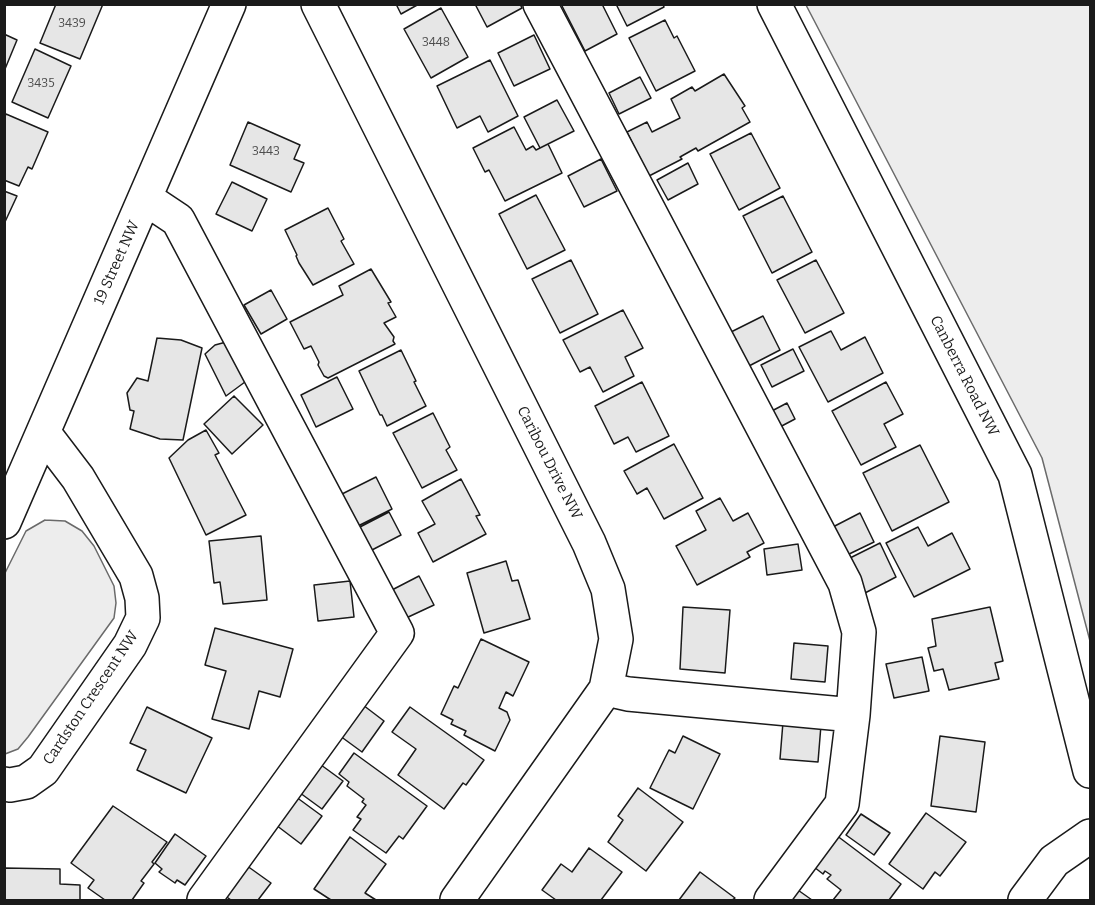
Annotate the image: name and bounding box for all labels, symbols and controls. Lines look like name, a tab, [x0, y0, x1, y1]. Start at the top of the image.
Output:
house number: 3439	[58, 17, 86, 31]
house number: 3448	[422, 36, 450, 50]
house number: 3435	[27, 77, 55, 91]
house number: 3443	[252, 145, 280, 159]
street label: 19 Street NW	[90, 218, 144, 308]
street label: Canberra Road NW	[926, 313, 1002, 439]
street label: Caribou Drive NW	[513, 403, 585, 523]
street label: Cardston Crescent NW	[39, 628, 143, 768]

